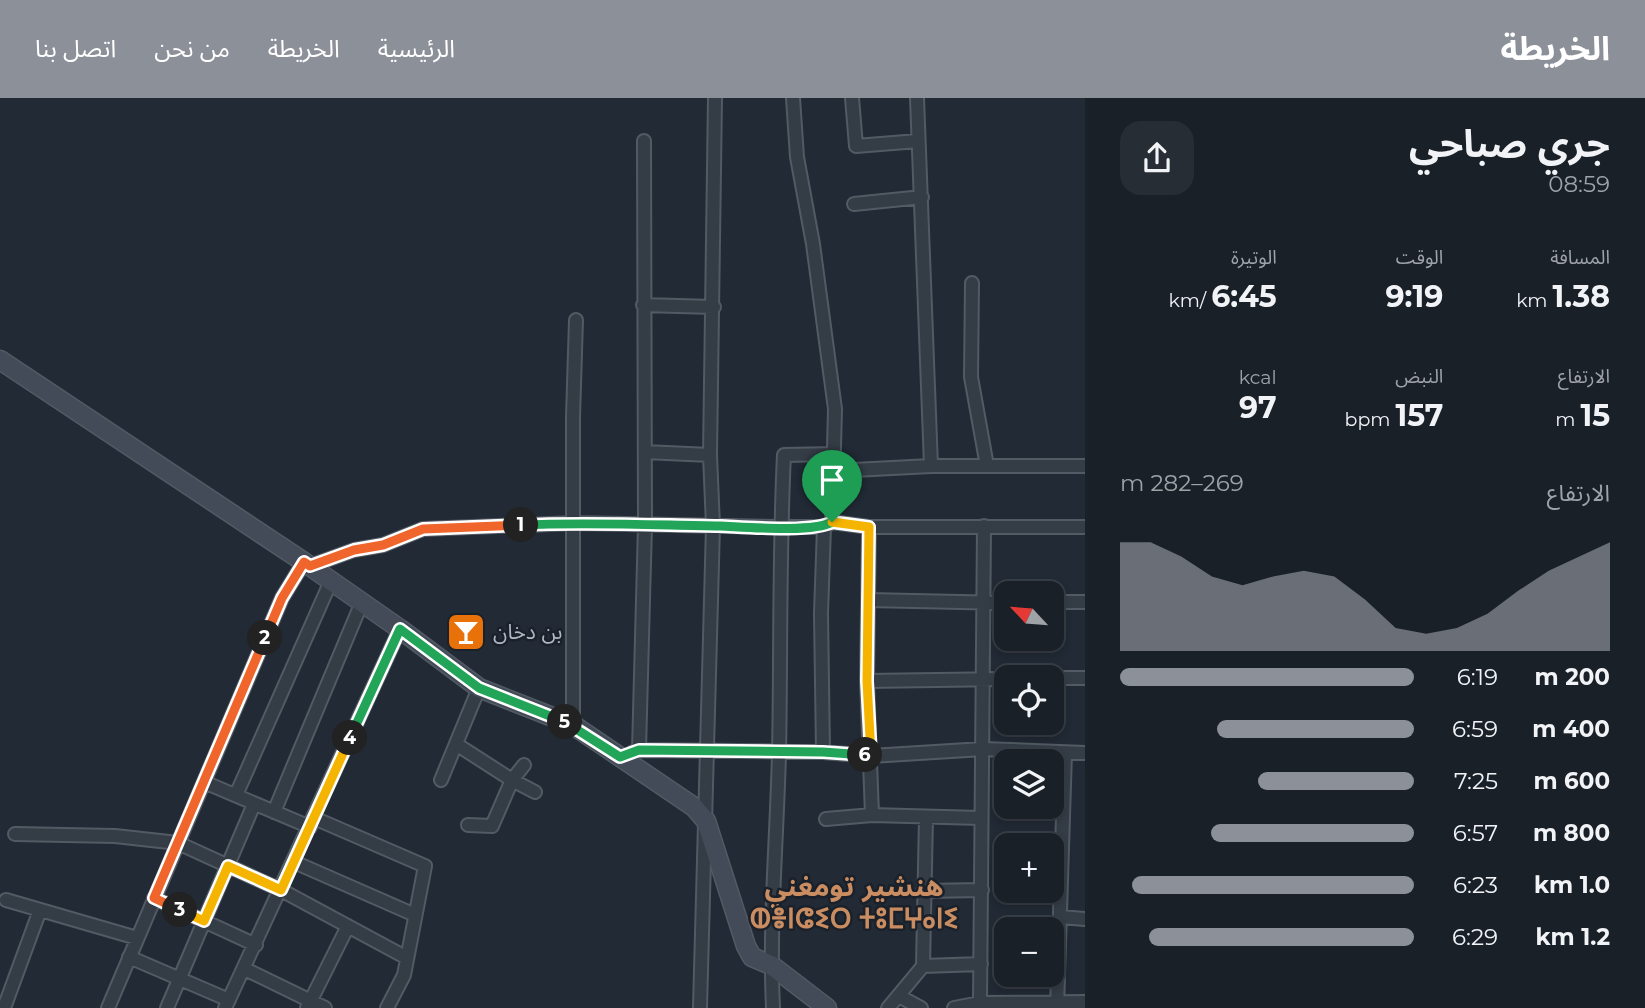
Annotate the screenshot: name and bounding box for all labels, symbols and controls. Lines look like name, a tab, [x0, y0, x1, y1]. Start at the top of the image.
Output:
text: الخريطة	[1500, 28, 1610, 68]
text: اتصل بنا	[35, 34, 116, 63]
text: من نحن	[154, 34, 230, 63]
text: الخريطة	[268, 34, 340, 63]
text: الرئيسية	[378, 34, 455, 63]
text: جري صباحي	[1409, 120, 1610, 167]
button: share	[1120, 121, 1194, 195]
text: 08:59	[1548, 170, 1610, 198]
text: الوتيرة	[1231, 246, 1277, 269]
text: الوقت	[1396, 246, 1443, 269]
text: المسافة	[1550, 246, 1610, 269]
text: 6:45	[1211, 278, 1277, 315]
text: 9:19	[1386, 278, 1443, 315]
text: 1.38	[1553, 278, 1610, 315]
text: /km	[1168, 289, 1211, 312]
text: km	[1516, 289, 1553, 312]
text: النبض	[1395, 365, 1443, 388]
text: الارتفاع	[1558, 365, 1610, 388]
text: kcal	[1239, 366, 1277, 389]
text: 97	[1239, 389, 1277, 426]
text: 157	[1395, 397, 1443, 434]
text: 15	[1580, 397, 1610, 434]
text: bpm	[1345, 408, 1395, 431]
text: m	[1555, 408, 1580, 431]
pin	[802, 450, 862, 522]
icon: arrive	[813, 461, 851, 499]
text: 269–282 m	[1120, 469, 1244, 497]
text: الارتفاع	[1547, 479, 1610, 507]
pin: 1	[504, 508, 538, 542]
text: 1	[517, 513, 524, 536]
north arrow	[994, 581, 1064, 651]
map controls	[994, 581, 1064, 987]
bar icon: بن دخان	[445, 611, 487, 653]
place label: بن دخان	[493, 619, 562, 644]
pin: 2	[247, 620, 282, 656]
text: 2	[259, 626, 270, 649]
text: 6:19	[1457, 663, 1498, 691]
text: 200 m	[1535, 663, 1610, 691]
button: locate	[994, 665, 1064, 735]
pin: 5	[548, 704, 582, 740]
text: 5	[559, 710, 570, 733]
text: 6:59	[1452, 715, 1498, 743]
text: 400 m	[1532, 715, 1610, 743]
pin: 4	[332, 720, 368, 756]
text: 4	[343, 726, 356, 749]
pin: 6	[848, 738, 882, 772]
text: 6	[858, 743, 871, 766]
button: layers	[994, 749, 1064, 819]
text: 7:25	[1454, 767, 1498, 795]
text: 600 m	[1533, 767, 1610, 795]
text: 6:57	[1453, 819, 1498, 847]
text: 800 m	[1533, 819, 1610, 847]
button: +	[994, 833, 1064, 903]
district label: هنشير تومغني ⵀⴻⵏⵛⵉⵔ ⵜⵓⵎⵖⴰⵏⵉ	[749, 869, 959, 935]
text: 6:23	[1453, 871, 1498, 899]
text: 1.0 km	[1534, 871, 1610, 899]
pin: 3	[162, 892, 198, 928]
text: 3	[174, 898, 185, 921]
button: −	[994, 917, 1064, 987]
text: 6:29	[1452, 923, 1498, 951]
text: 1.2 km	[1536, 923, 1610, 951]

